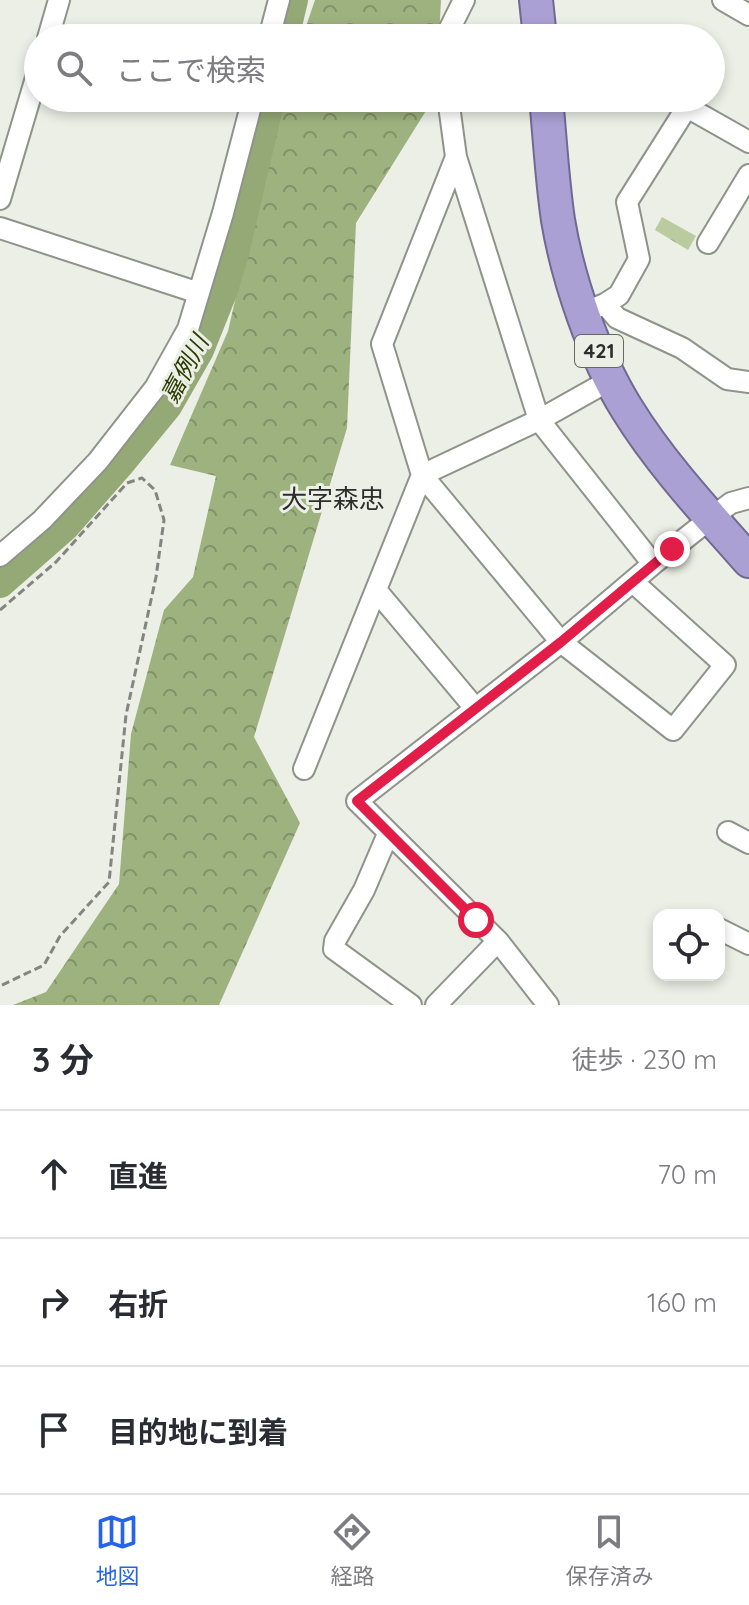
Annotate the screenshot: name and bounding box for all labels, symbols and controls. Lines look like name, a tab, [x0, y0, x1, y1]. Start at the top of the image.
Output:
search box	[24, 24, 725, 112]
icon: search	[52, 46, 96, 90]
text: ここで検索	[116, 51, 266, 89]
water label: 嘉例川	[154, 327, 216, 407]
road number: 421	[575, 335, 623, 367]
district label: 大字森忠	[281, 482, 385, 515]
route end	[654, 531, 690, 567]
route start	[458, 902, 494, 938]
map controls	[653, 909, 725, 981]
button: locate	[653, 909, 725, 981]
text: 3 分	[32, 1038, 94, 1081]
text: 徒歩 · 230 m	[571, 1043, 717, 1076]
icon: ahead	[32, 1152, 76, 1196]
text: 直進	[108, 1157, 168, 1195]
text: 70 m	[657, 1158, 717, 1191]
icon: right	[32, 1280, 76, 1324]
text: 右折	[108, 1285, 168, 1323]
text: 160 m	[647, 1286, 717, 1319]
icon: arrive	[32, 1408, 76, 1452]
text: 目的地に到着	[108, 1413, 288, 1451]
tab: 地図	[95, 1510, 140, 1590]
tab: 経路	[330, 1510, 375, 1590]
tab: 保存済み	[565, 1510, 654, 1590]

